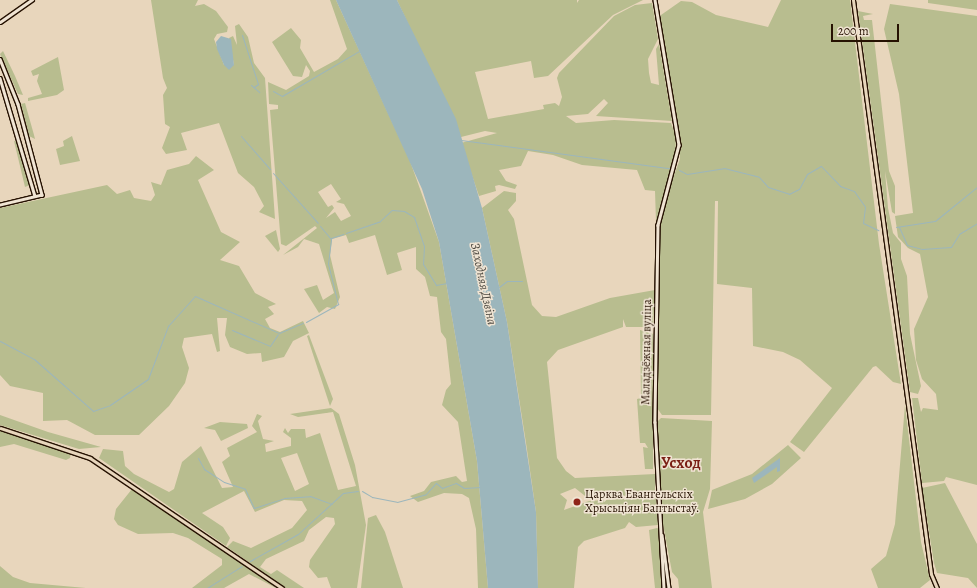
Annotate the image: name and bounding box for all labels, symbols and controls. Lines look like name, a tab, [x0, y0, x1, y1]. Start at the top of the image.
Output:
scale bar	[833, 16, 901, 42]
text: 200 m	[838, 23, 869, 39]
water label: Заходняя Дзвіна	[467, 241, 499, 327]
street label: Маладзёжная вуліца	[639, 299, 655, 405]
district label: Усход	[661, 453, 701, 473]
place label: Царква Евангельскіх Хрысьціян Баптыстаў.	[585, 488, 700, 516]
marker: Царква Евангельскіх Хрысьціян Баптыстаў.	[572, 497, 582, 507]

